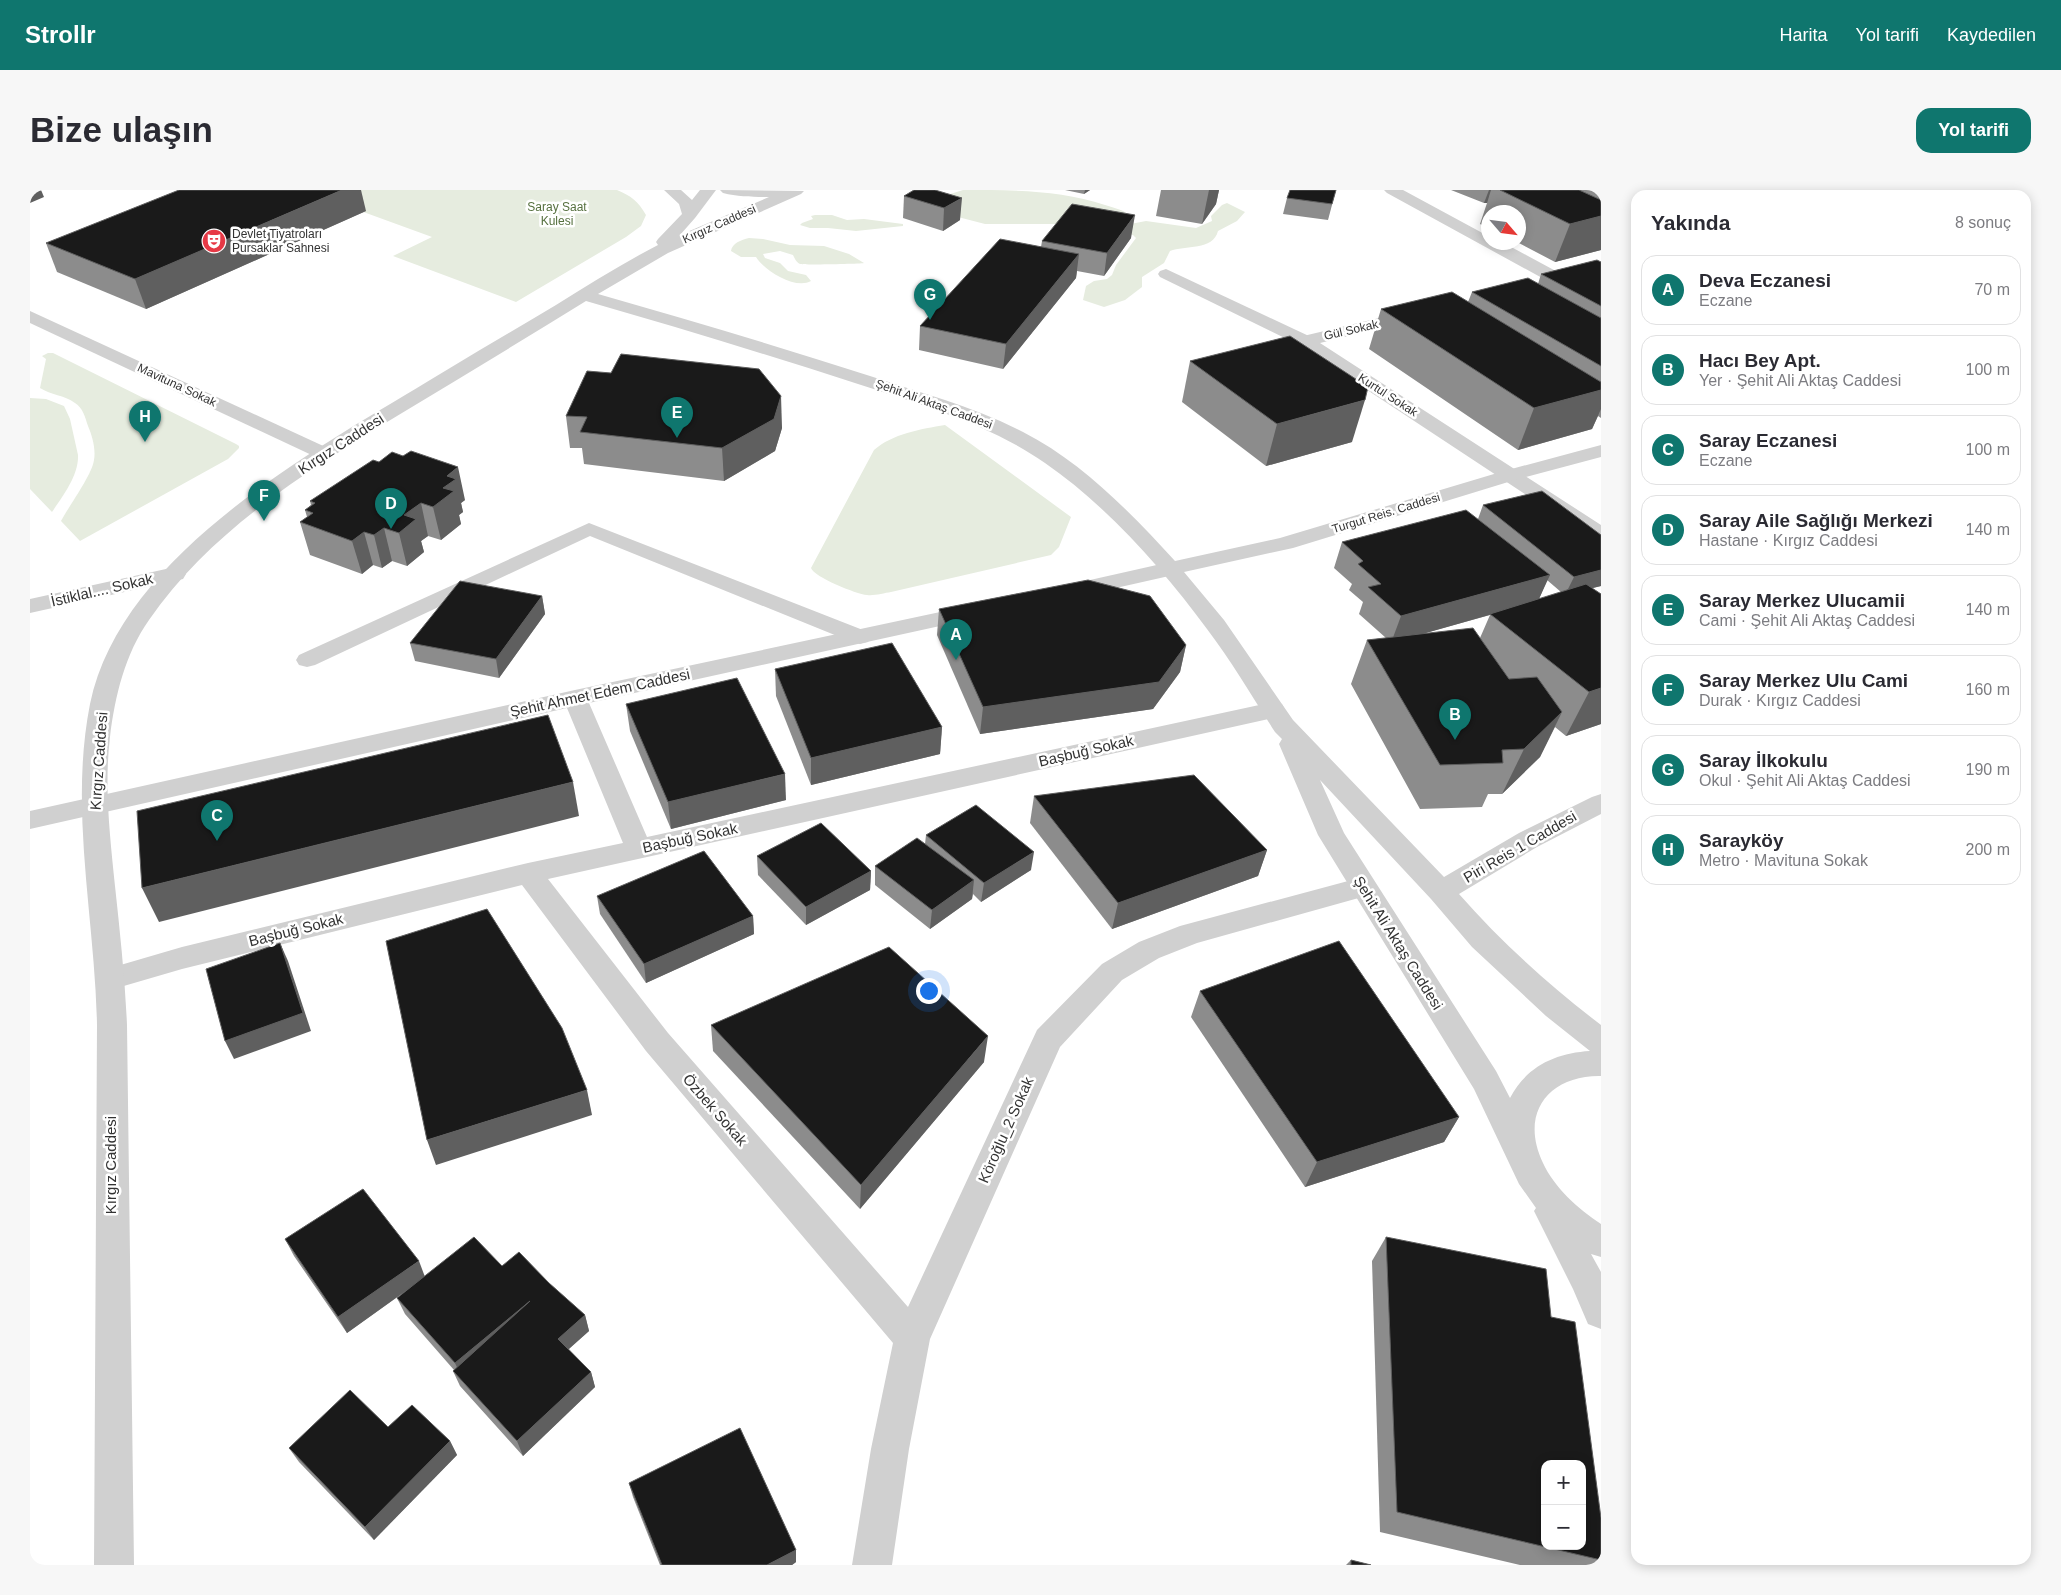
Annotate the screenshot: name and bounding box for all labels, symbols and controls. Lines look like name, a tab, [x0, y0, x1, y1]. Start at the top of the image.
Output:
text: Strollr	[25, 21, 96, 48]
text: Harita	[1780, 25, 1828, 45]
text: Yol tarifi	[1856, 25, 1919, 45]
text: Kaydedilen	[1947, 25, 2036, 45]
button: Yol tarifi	[1916, 108, 2031, 153]
text: Bize ulaşın	[30, 110, 213, 149]
park label: Saray Saat Kulesi	[527, 200, 587, 228]
street label: Kırgız Caddesi	[680, 202, 758, 246]
north arrow	[1481, 205, 1526, 250]
text: Yakında	[1651, 211, 1730, 234]
text: 8 sonuç	[1955, 214, 2011, 231]
place label: Devlet Tiyatroları Pursaklar Sahnesi	[232, 227, 329, 255]
theatre icon: Devlet Tiyatroları Pursaklar Sahnesi	[201, 228, 227, 254]
text: Deva Eczanesi	[1699, 270, 1831, 291]
pin: G	[914, 279, 946, 320]
text: A	[1662, 281, 1674, 298]
text: 70 m	[1974, 281, 2010, 298]
text: Eczane	[1699, 292, 1752, 309]
street label: Gül Sokak	[1322, 317, 1381, 343]
text: Hacı Bey Apt.	[1699, 350, 1821, 371]
street label: Mavituna Sokak	[135, 361, 220, 410]
text: B	[1662, 361, 1674, 378]
text: 100 m	[1966, 361, 2010, 378]
street label: Kurtul Sokak	[1356, 371, 1421, 420]
text: Yer · Şehit Ali Aktaş Caddesi	[1699, 372, 1901, 389]
street label: Şehit Ali Aktaş Caddesi	[874, 376, 994, 432]
pin: E	[661, 397, 693, 438]
pin: H	[129, 401, 161, 442]
street label: Kırgız Caddesi	[295, 410, 387, 478]
text: Saray Eczanesi	[1699, 430, 1837, 451]
text: C	[1662, 441, 1674, 458]
text: 100 m	[1966, 441, 2010, 458]
text: Eczane	[1699, 452, 1752, 469]
pin: F	[248, 480, 280, 521]
pin: D	[375, 488, 407, 529]
street label: Turgut Reis. Caddesi	[1330, 490, 1442, 536]
text: Saray Aile Sağlığı Merkezi	[1699, 510, 1933, 531]
text: D	[1662, 521, 1674, 538]
text: 140 m	[1966, 521, 2010, 538]
text: Hastane · Kırgız Caddesi	[1699, 532, 1878, 549]
street label: İstiklal.... Sokak	[49, 569, 155, 610]
text: Saray Merkez Ulucamii	[1699, 590, 1905, 611]
text: E	[1663, 601, 1673, 618]
text: 140 m	[1966, 601, 2010, 618]
text: Cami · Şehit Ali Aktaş Caddesi	[1699, 612, 1915, 629]
pin: A	[940, 619, 972, 660]
street label: Şehit Ahmet Edem Caddesi	[508, 665, 691, 720]
text: Saray Merkez Ulu Cami	[1699, 670, 1908, 691]
text: F	[1663, 681, 1673, 698]
text: 160 m	[1966, 681, 2010, 698]
text: Durak · Kırgız Caddesi	[1699, 692, 1861, 709]
pin: B	[1439, 699, 1471, 740]
street label: Kırgız Caddesi	[87, 711, 110, 811]
street label: Başbuğ Sokak	[1037, 731, 1135, 770]
text: Saray İlkokulu	[1699, 750, 1828, 771]
text: G	[1662, 761, 1674, 778]
text: 190 m	[1966, 761, 2010, 778]
text: Okul · Şehit Ali Aktaş Caddesi	[1699, 772, 1911, 789]
pin: C	[201, 800, 233, 841]
street label: Piri Reis 1 Caddesi	[1460, 807, 1579, 886]
street label: Başbuğ Sokak	[641, 819, 739, 856]
text: Sarayköy	[1699, 830, 1784, 851]
text: H	[1662, 841, 1674, 858]
text: 200 m	[1966, 841, 2010, 858]
text: Metro · Mavituna Sokak	[1699, 852, 1868, 869]
street label: Şehit Ali Aktaş Caddesi	[1350, 873, 1447, 1013]
street label: Başbuğ Sokak	[247, 909, 345, 949]
your location	[916, 978, 942, 1004]
street label: Özbek Sokak	[680, 1070, 751, 1149]
street label: Köroğlu_2 Sokak	[975, 1074, 1037, 1185]
street label: Kırgız Caddesi	[102, 1116, 119, 1214]
map controls	[1541, 1460, 1586, 1550]
button: +	[1541, 1460, 1586, 1505]
button: −	[1541, 1505, 1586, 1550]

